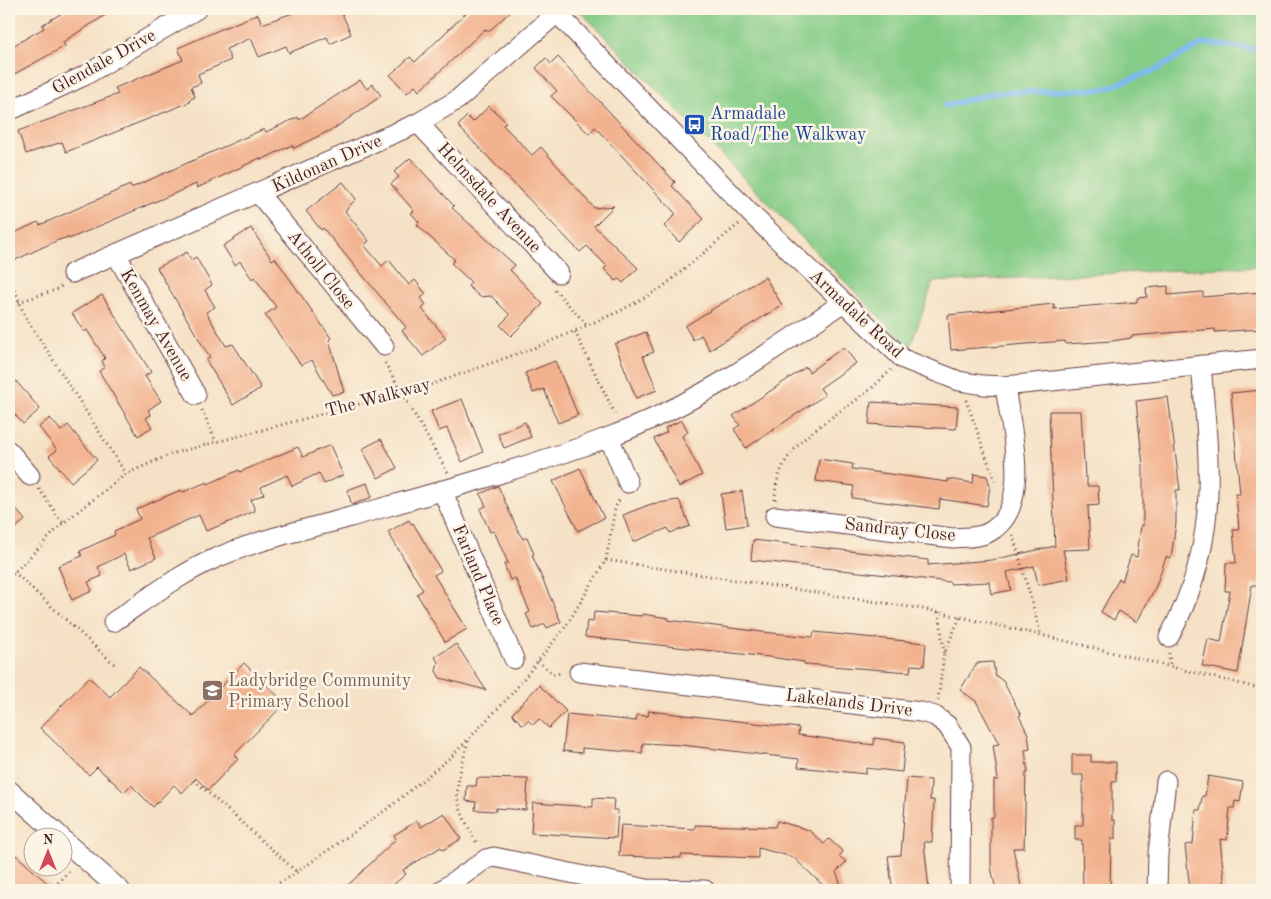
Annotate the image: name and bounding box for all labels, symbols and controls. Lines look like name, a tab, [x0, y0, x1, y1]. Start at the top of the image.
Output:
street label: Glendale Drive	[49, 26, 159, 98]
place label: Armadale Road/The Walkway	[710, 105, 867, 144]
bus stop icon: Armadale Road/The Walkway	[682, 112, 706, 136]
street label: Kildonan Drive	[269, 132, 385, 196]
street label: Helmsdale Avenue	[434, 140, 544, 256]
street label: Atholl Close	[284, 227, 358, 313]
street label: Kenmay Avenue	[117, 266, 195, 384]
street label: Armadale Road	[806, 266, 906, 362]
street label: The Walkway	[323, 375, 433, 421]
street label: Sandray Close	[844, 515, 956, 545]
street label: Farland Place	[449, 522, 507, 628]
place label: Ladybridge Community Primary School	[228, 672, 412, 711]
school or university icon: Ladybridge Community Primary School	[200, 679, 224, 703]
street label: Lakelands Drive	[785, 686, 913, 720]
north arrow	[22, 826, 72, 876]
text: N	[43, 833, 54, 847]

